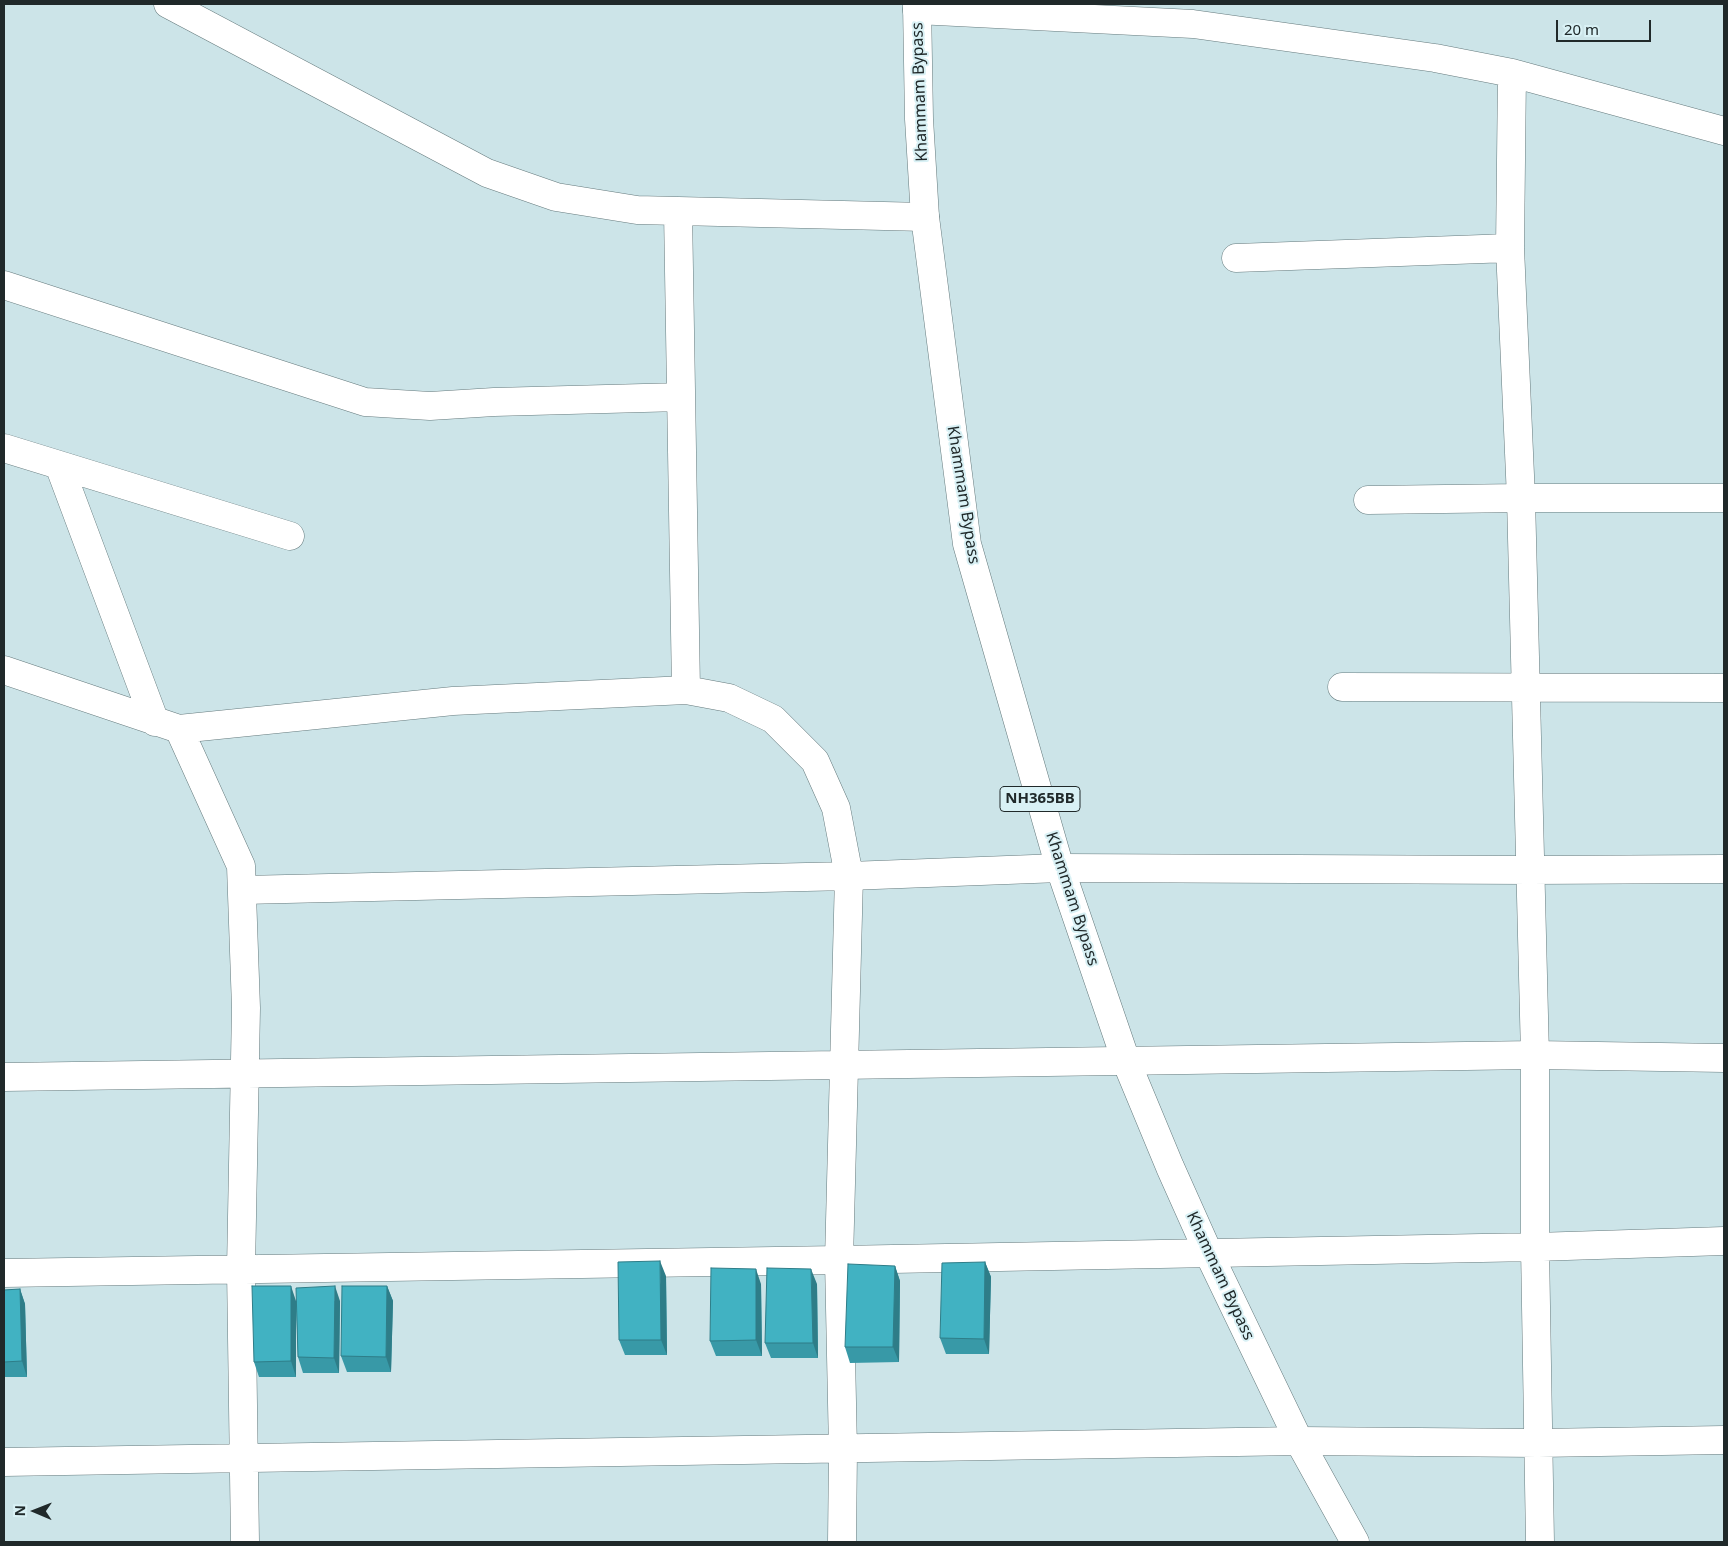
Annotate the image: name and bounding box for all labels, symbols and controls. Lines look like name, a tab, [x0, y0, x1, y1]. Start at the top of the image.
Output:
scale bar	[1558, 10, 1653, 42]
text: 20 m	[1564, 19, 1599, 39]
street label: Khammam Bypass	[908, 22, 932, 162]
street label: Khammam Bypass	[943, 425, 983, 565]
road number: NH365BB	[1000, 786, 1080, 812]
street label: Khammam Bypass	[1041, 830, 1103, 968]
street label: Khammam Bypass	[1182, 1209, 1258, 1343]
north arrow	[10, 1486, 60, 1536]
text: N	[10, 1505, 29, 1517]

